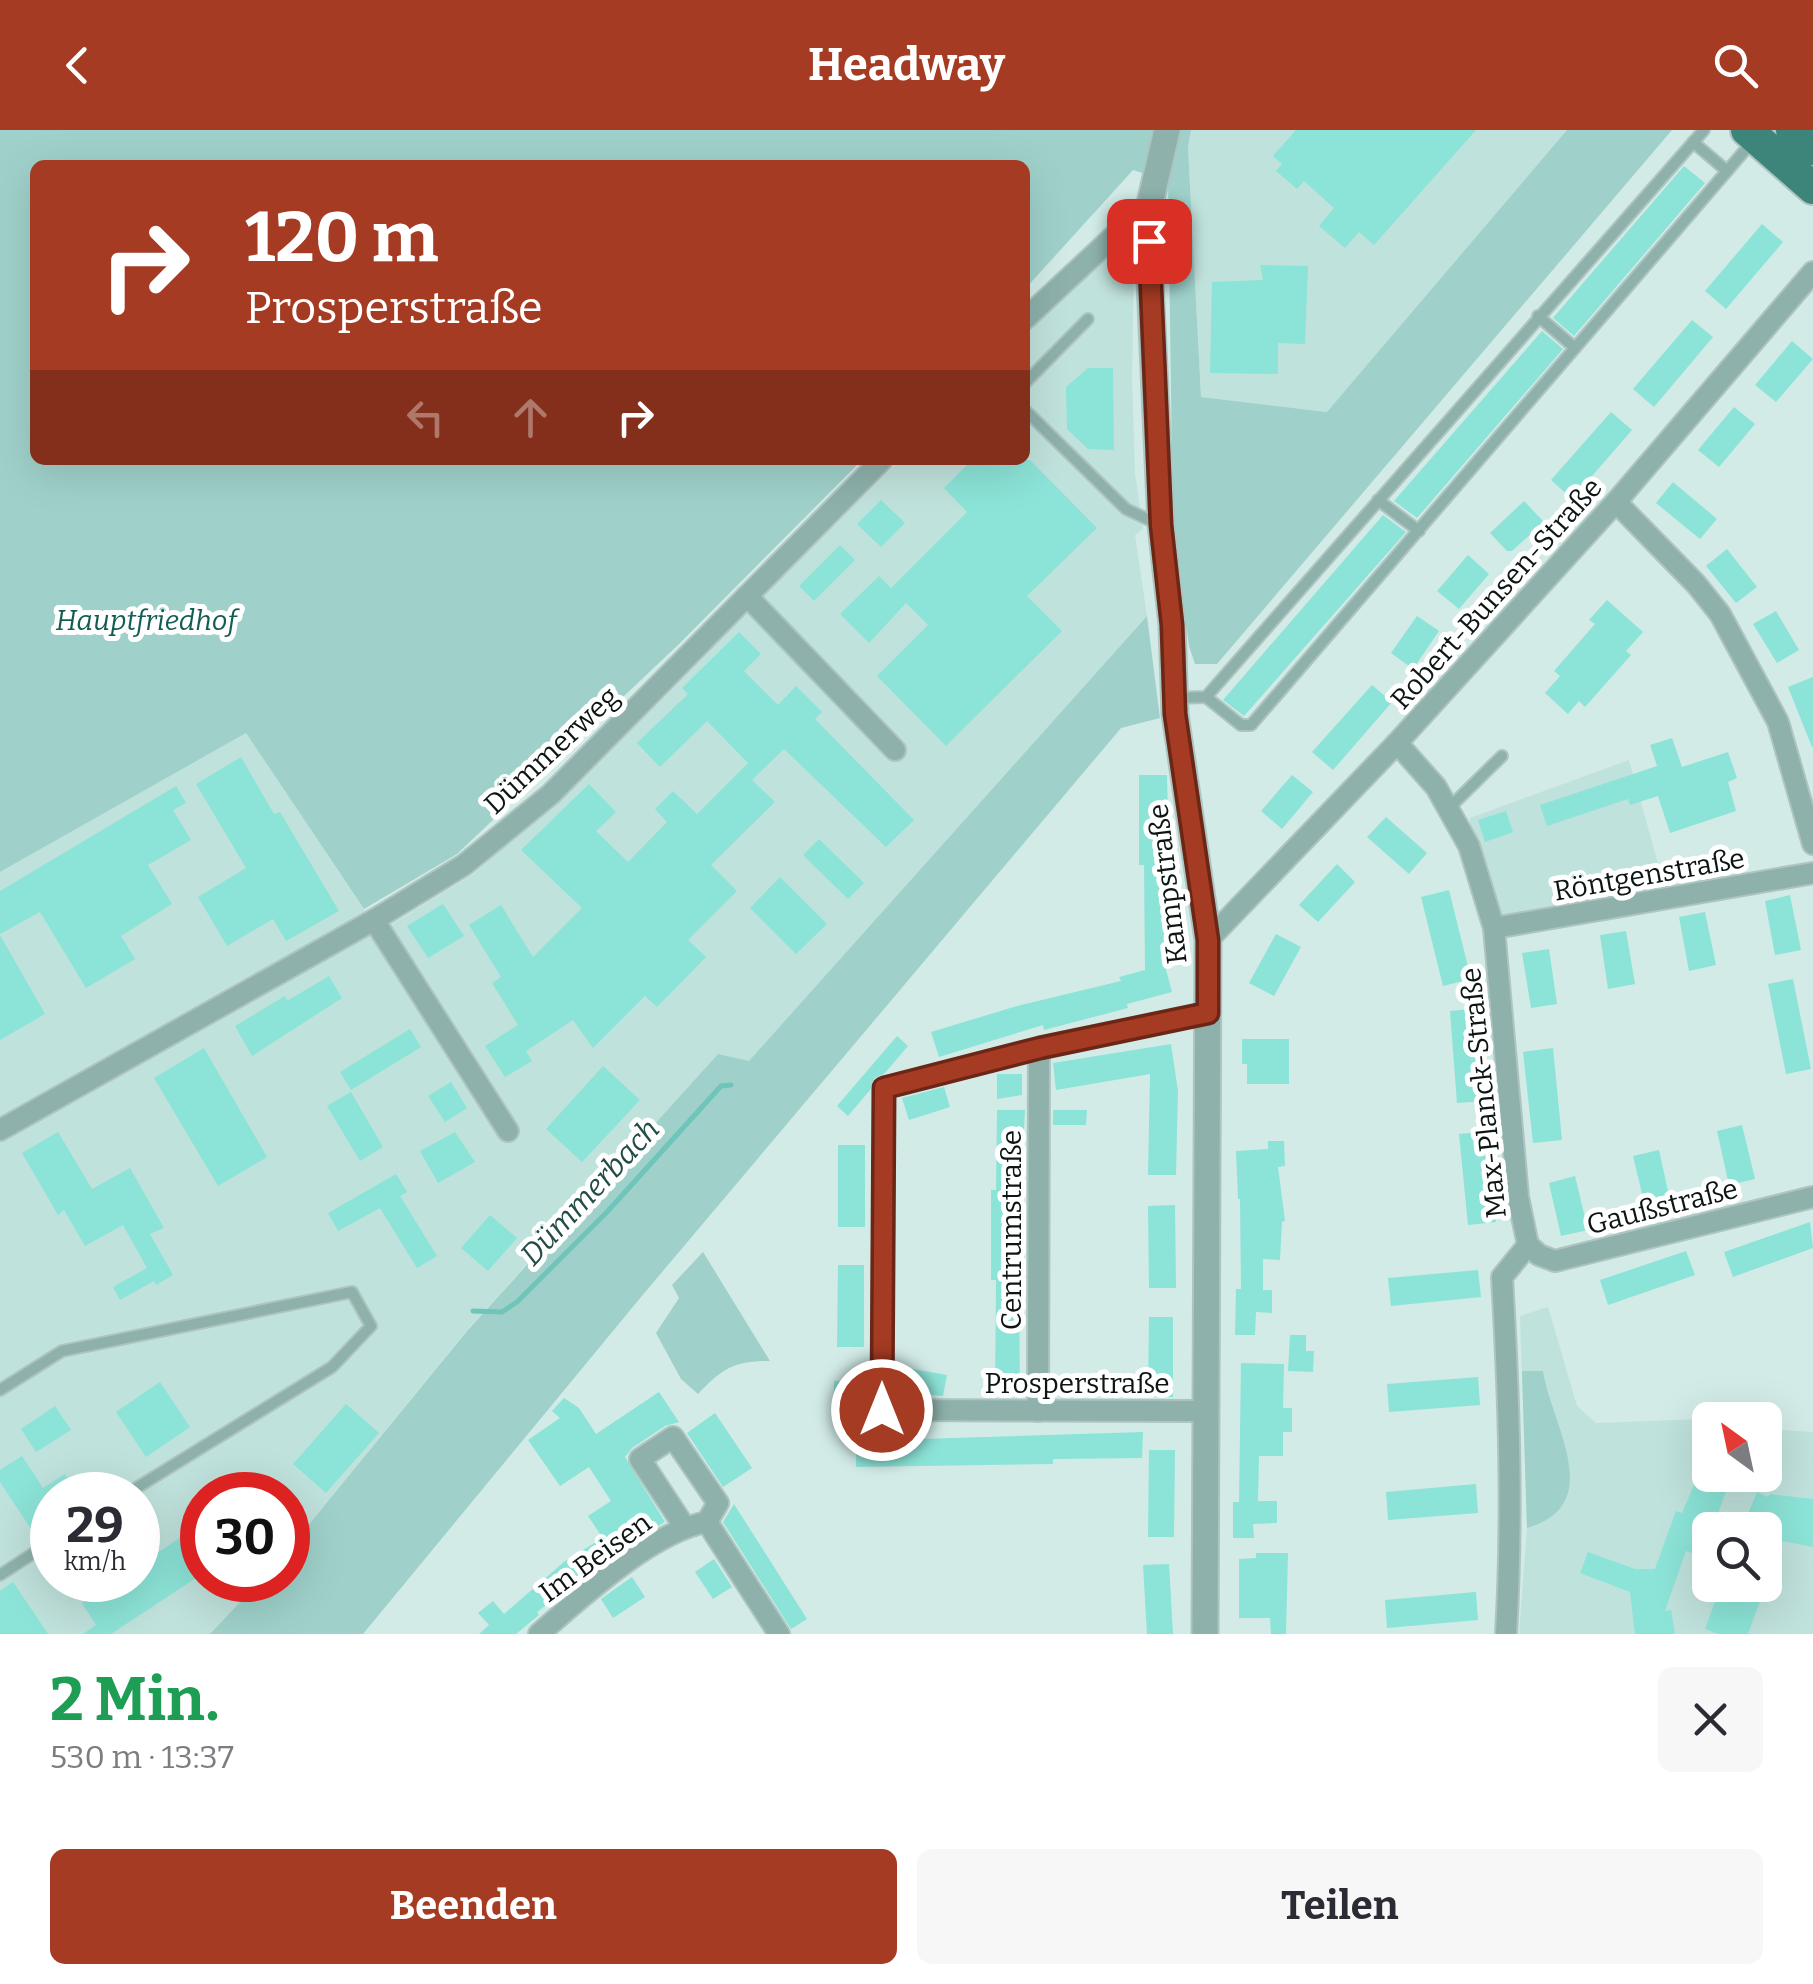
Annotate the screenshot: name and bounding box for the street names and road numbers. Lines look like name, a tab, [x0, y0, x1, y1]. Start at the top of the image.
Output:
street label: Robert-Bunsen-Straße	[1384, 471, 1609, 716]
street label: Dümmerweg	[477, 680, 625, 821]
street label: Kampstraße	[1141, 802, 1194, 966]
street label: Röntgenstraße	[1551, 841, 1747, 908]
street label: Max-Planck-Straße	[1454, 966, 1513, 1220]
street label: Centrumstraße	[995, 1130, 1028, 1330]
street label: Gaußstraße	[1583, 1172, 1741, 1241]
street label: Prosperstraße	[984, 1367, 1170, 1400]
street label: Im Beisen	[533, 1506, 658, 1609]

